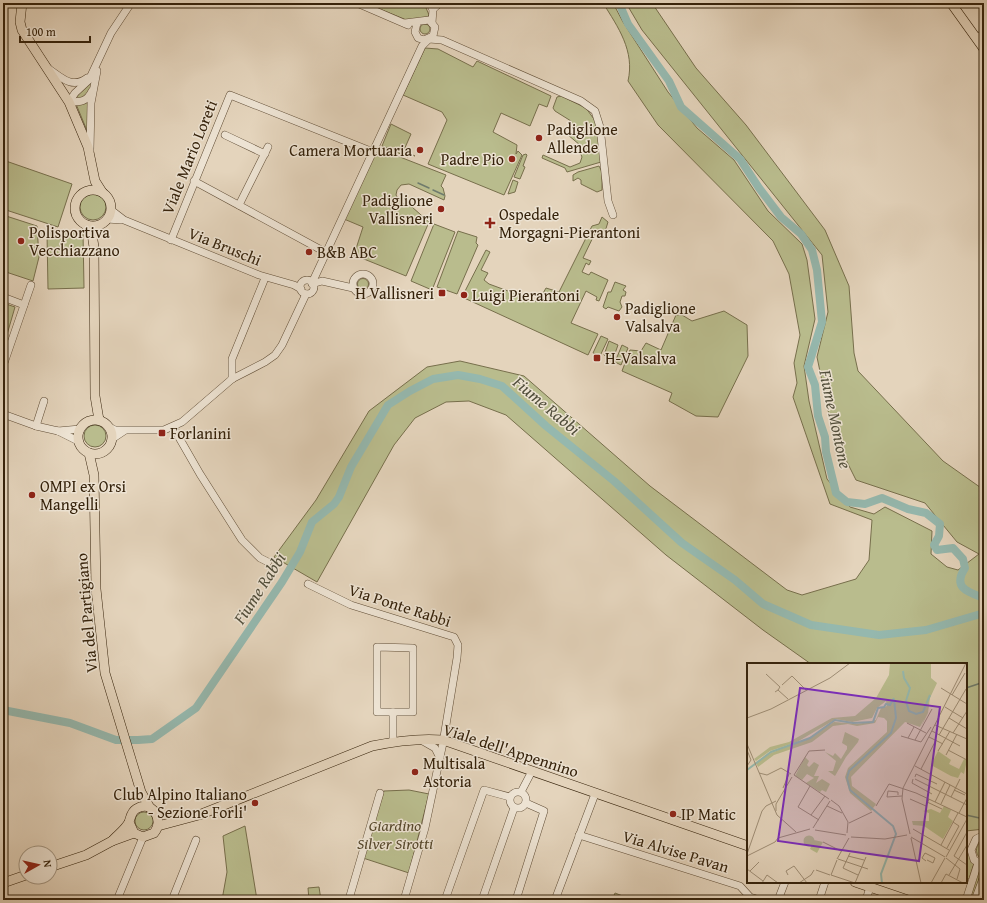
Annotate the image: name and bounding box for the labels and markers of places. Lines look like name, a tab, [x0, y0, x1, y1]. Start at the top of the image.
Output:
place label: Padiglione Allende	[547, 117, 618, 159]
marker: Padiglione Allende	[534, 133, 544, 143]
place label: Camera Mortuaria	[289, 138, 412, 162]
marker: Camera Mortuaria	[415, 145, 425, 155]
place label: Padre Pio	[441, 147, 504, 171]
marker: Padre Pio	[507, 154, 517, 164]
place label: Padiglione Vallisneri	[362, 188, 434, 230]
place label: Ospedale Morgagni-Pierantoni	[499, 202, 641, 244]
marker: Padiglione Vallisneri	[436, 204, 446, 214]
marker: Ospedale Morgagni-Pierantoni	[484, 217, 496, 229]
place label: Polisportiva Vecchiazzano	[29, 220, 120, 262]
marker: Polisportiva Vecchiazzano	[16, 236, 26, 246]
place label: B&B ABC	[317, 240, 377, 264]
marker: B&B ABC	[304, 247, 314, 257]
place label: H Vallisneri	[355, 281, 435, 305]
place label: Luigi Pierantoni	[472, 283, 580, 307]
marker: H Vallisneri	[437, 288, 447, 298]
marker: Luigi Pierantoni	[459, 290, 469, 300]
place label: Padiglione Valsalva	[625, 296, 696, 338]
marker: Padiglione Valsalva	[612, 312, 622, 322]
place label: H-Valsalva	[605, 346, 677, 370]
marker: H-Valsalva	[592, 353, 602, 363]
place label: Forlanini	[170, 421, 231, 445]
marker: Forlanini	[157, 428, 167, 438]
place label: OMPI ex Orsi Mangelli	[40, 474, 126, 516]
marker: OMPI ex Orsi Mangelli	[27, 490, 37, 500]
place label: Multisala Astoria	[423, 751, 486, 793]
marker: Multisala Astoria	[410, 767, 420, 777]
place label: Club Alpino Italiano - Sezione Forli'	[114, 782, 247, 824]
marker: Club Alpino Italiano - Sezione Forli'	[250, 798, 260, 808]
place label: IP Matic	[681, 802, 736, 826]
marker: IP Matic	[668, 809, 678, 819]

